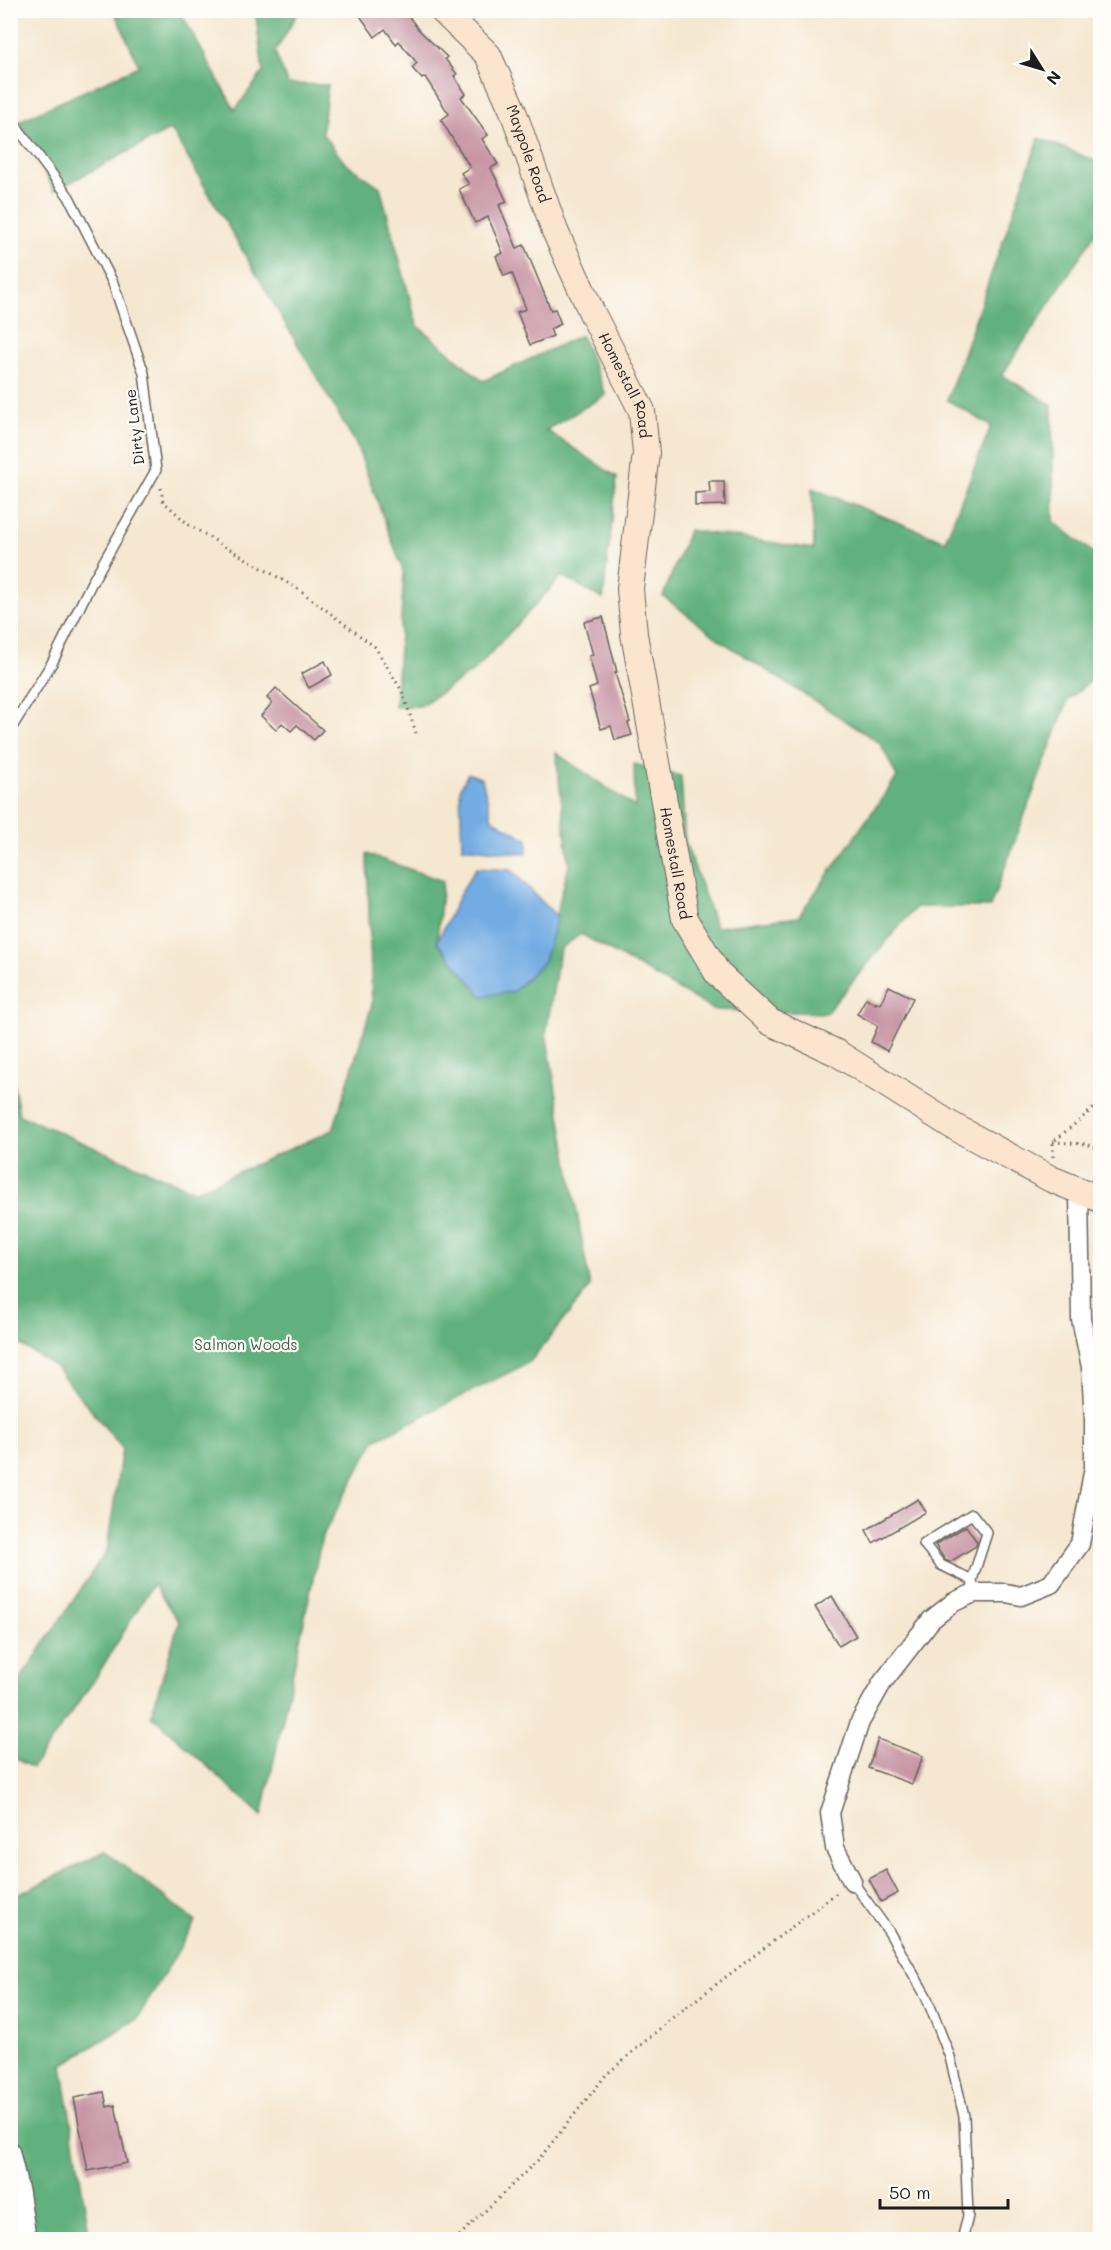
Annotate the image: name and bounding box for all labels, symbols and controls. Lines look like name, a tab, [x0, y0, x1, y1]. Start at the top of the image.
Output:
north arrow	[1012, 39, 1072, 99]
text: N	[1042, 67, 1066, 90]
street label: Maypole Road	[502, 101, 555, 205]
street label: Homestall Road	[595, 329, 656, 439]
street label: Dirty Lane	[119, 388, 149, 466]
street label: Homestall Road	[656, 805, 696, 921]
park label: Salmon Woods	[194, 1334, 298, 1354]
scale bar	[880, 2172, 1008, 2210]
text: 50 m	[889, 2180, 931, 2204]

